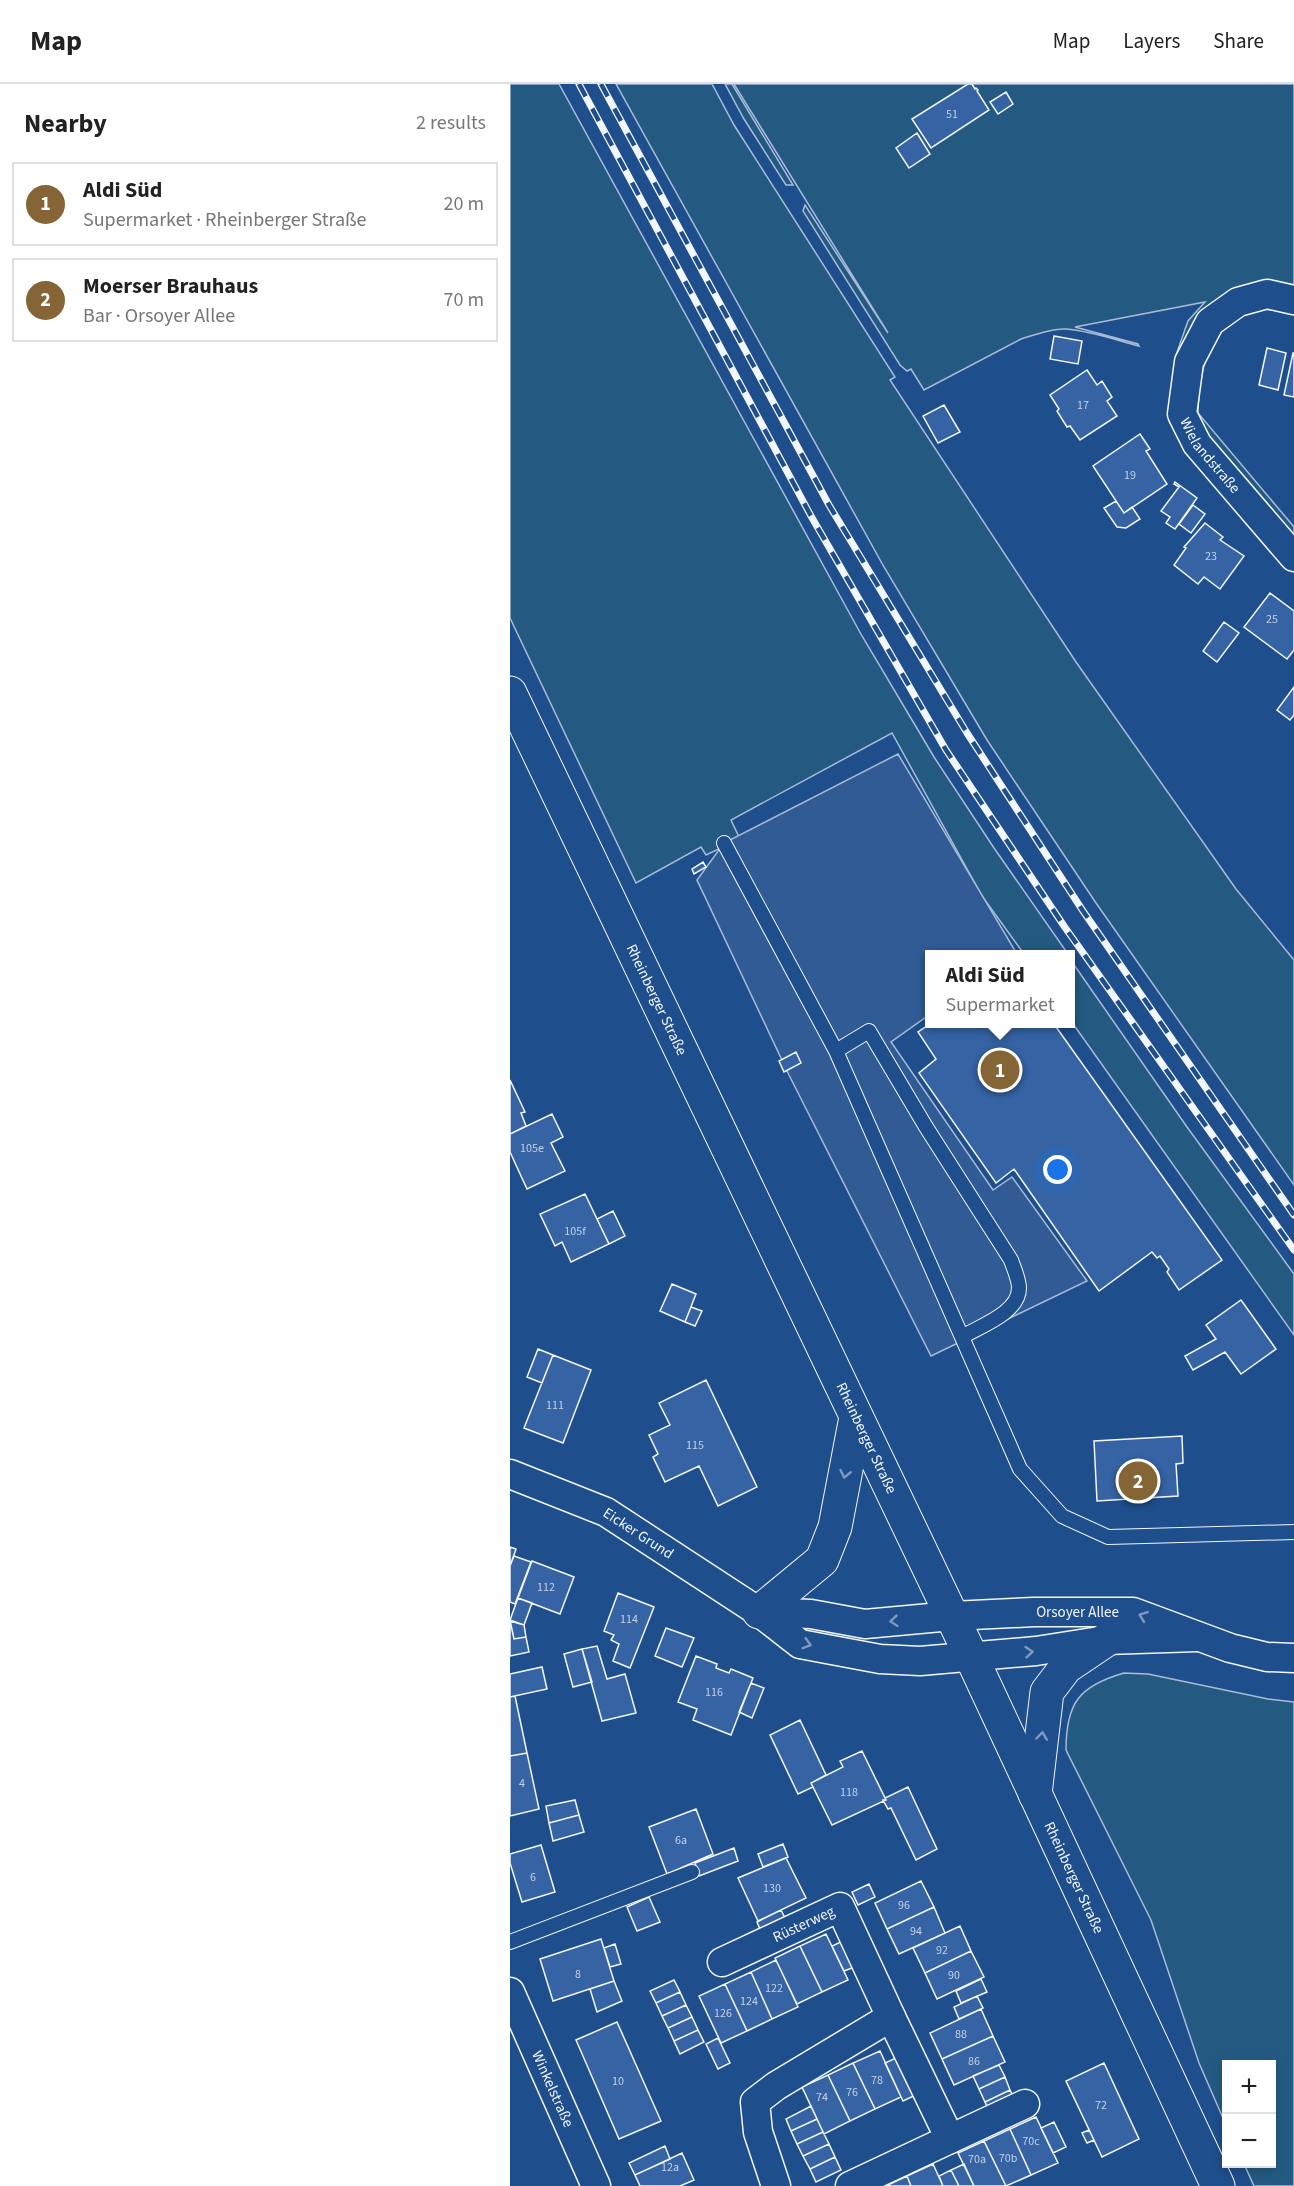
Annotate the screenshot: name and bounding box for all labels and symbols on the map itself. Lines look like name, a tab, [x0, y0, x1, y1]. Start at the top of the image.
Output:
house number: 51	[946, 106, 958, 123]
house number: 17	[1077, 397, 1089, 414]
street label: Wielandstraße	[1174, 414, 1245, 498]
house number: 19	[1124, 467, 1136, 484]
house number: 23	[1205, 548, 1217, 565]
house number: 25	[1266, 611, 1278, 628]
street label: Rheinberger Straße	[621, 941, 692, 1059]
pin: 1	[980, 1048, 1020, 1092]
house number: 105e	[520, 1140, 544, 1157]
your location	[1043, 1155, 1072, 1184]
house number: 105f	[564, 1223, 586, 1240]
street label: Rheinberger Straße	[831, 1379, 902, 1497]
house number: 111	[546, 1397, 564, 1414]
house number: 115	[686, 1437, 704, 1454]
pin: 2	[1118, 1458, 1158, 1504]
one-way arrow	[839, 1469, 852, 1479]
street label: Eicker Grund	[599, 1503, 678, 1564]
house number: 112	[537, 1579, 555, 1596]
street label: Orsoyer Allee	[1036, 1602, 1119, 1623]
house number: 114	[620, 1611, 638, 1628]
one-way arrow	[1138, 1611, 1149, 1623]
one-way arrow	[889, 1614, 898, 1627]
one-way arrow	[801, 1637, 812, 1649]
one-way arrow	[1025, 1645, 1034, 1658]
house number: 116	[705, 1684, 723, 1701]
one-way arrow	[1035, 1731, 1048, 1741]
house number: 4	[519, 1775, 525, 1792]
house number: 118	[840, 1784, 858, 1801]
street label: Rheinberger Straße	[1039, 1818, 1109, 1937]
house number: 6a	[675, 1832, 687, 1849]
house number: 6	[530, 1869, 536, 1886]
house number: 130	[763, 1880, 781, 1897]
house number: 96	[898, 1897, 910, 1914]
street label: Rüsterweg	[769, 1901, 839, 1948]
house number: 94	[910, 1923, 922, 1940]
house number: 92	[936, 1942, 948, 1959]
house number: 8	[575, 1966, 581, 1983]
house number: 90	[948, 1967, 960, 1984]
house number: 122	[765, 1980, 783, 1997]
house number: 124	[740, 1993, 758, 2010]
house number: 126	[714, 2005, 732, 2022]
house number: 88	[955, 2026, 967, 2043]
street label: Winkelstraße	[526, 2047, 579, 2131]
house number: 86	[968, 2053, 980, 2070]
house number: 78	[871, 2072, 883, 2089]
house number: 10	[612, 2073, 624, 2090]
house number: 76	[846, 2084, 858, 2101]
house number: 74	[816, 2089, 828, 2106]
house number: 72	[1095, 2097, 1107, 2114]
house number: 70c	[1022, 2133, 1040, 2150]
house number: 70b	[999, 2150, 1018, 2167]
house number: 70a	[968, 2151, 986, 2168]
house number: 12a	[661, 2159, 679, 2176]

